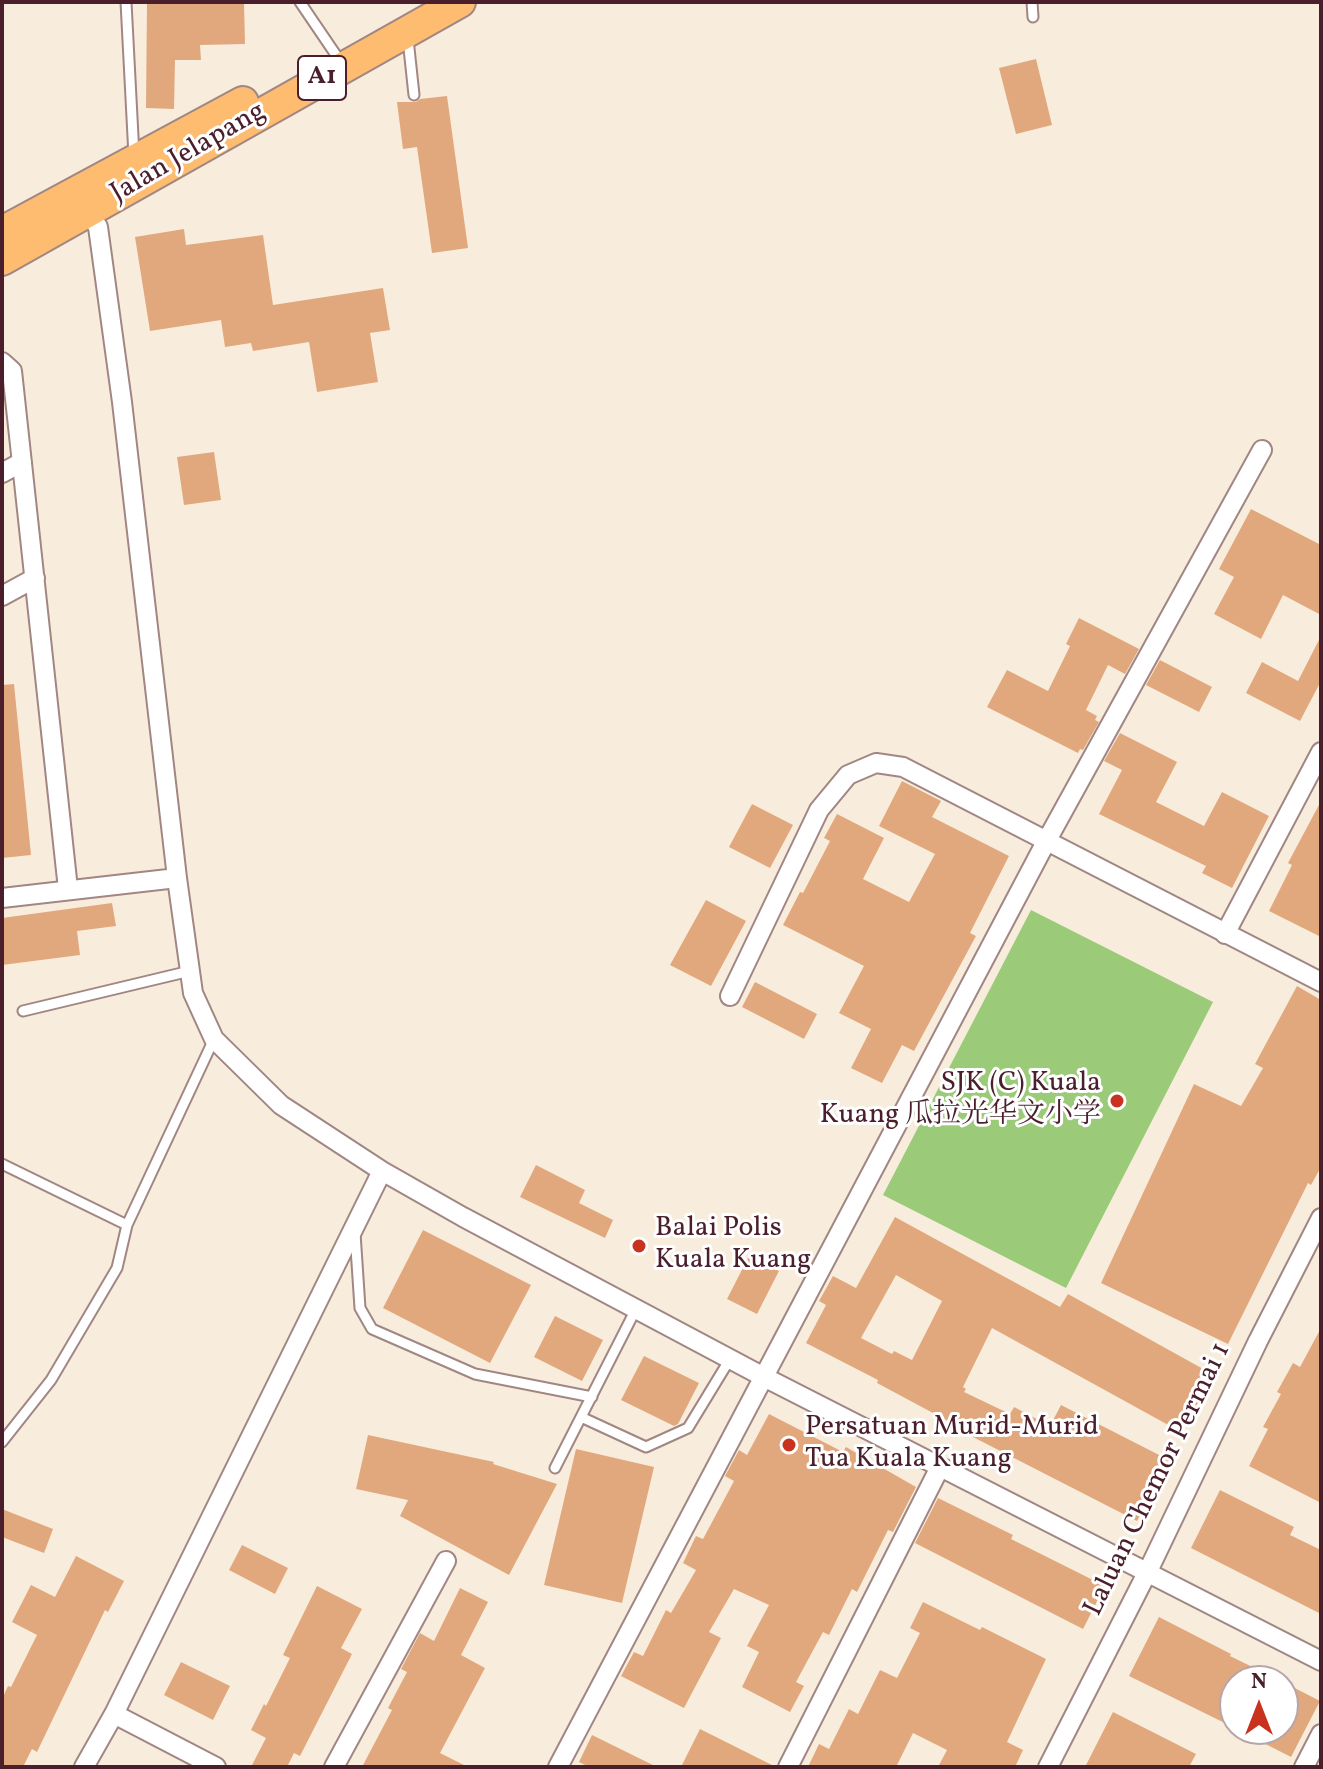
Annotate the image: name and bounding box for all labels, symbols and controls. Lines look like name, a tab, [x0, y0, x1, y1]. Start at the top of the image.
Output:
road number: A1	[298, 56, 346, 100]
street label: Jalan Jelapang	[105, 96, 273, 212]
place label: SJK (C) Kuala Kuang 瓜拉光华文小学	[820, 1068, 1101, 1134]
marker: SJK (C) Kuala Kuang 瓜拉光华文小学	[1108, 1092, 1126, 1110]
place label: Balai Polis Kuala Kuang	[655, 1213, 811, 1279]
marker: Balai Polis Kuala Kuang	[630, 1237, 648, 1255]
street label: Laluan Chemor Permai 1	[1078, 1338, 1240, 1622]
place label: Persatuan Murid-Murid Tua Kuala Kuang	[805, 1412, 1099, 1478]
marker: Persatuan Murid-Murid Tua Kuala Kuang	[780, 1436, 798, 1454]
north arrow	[1219, 1665, 1299, 1745]
text: N	[1251, 1667, 1267, 1698]

